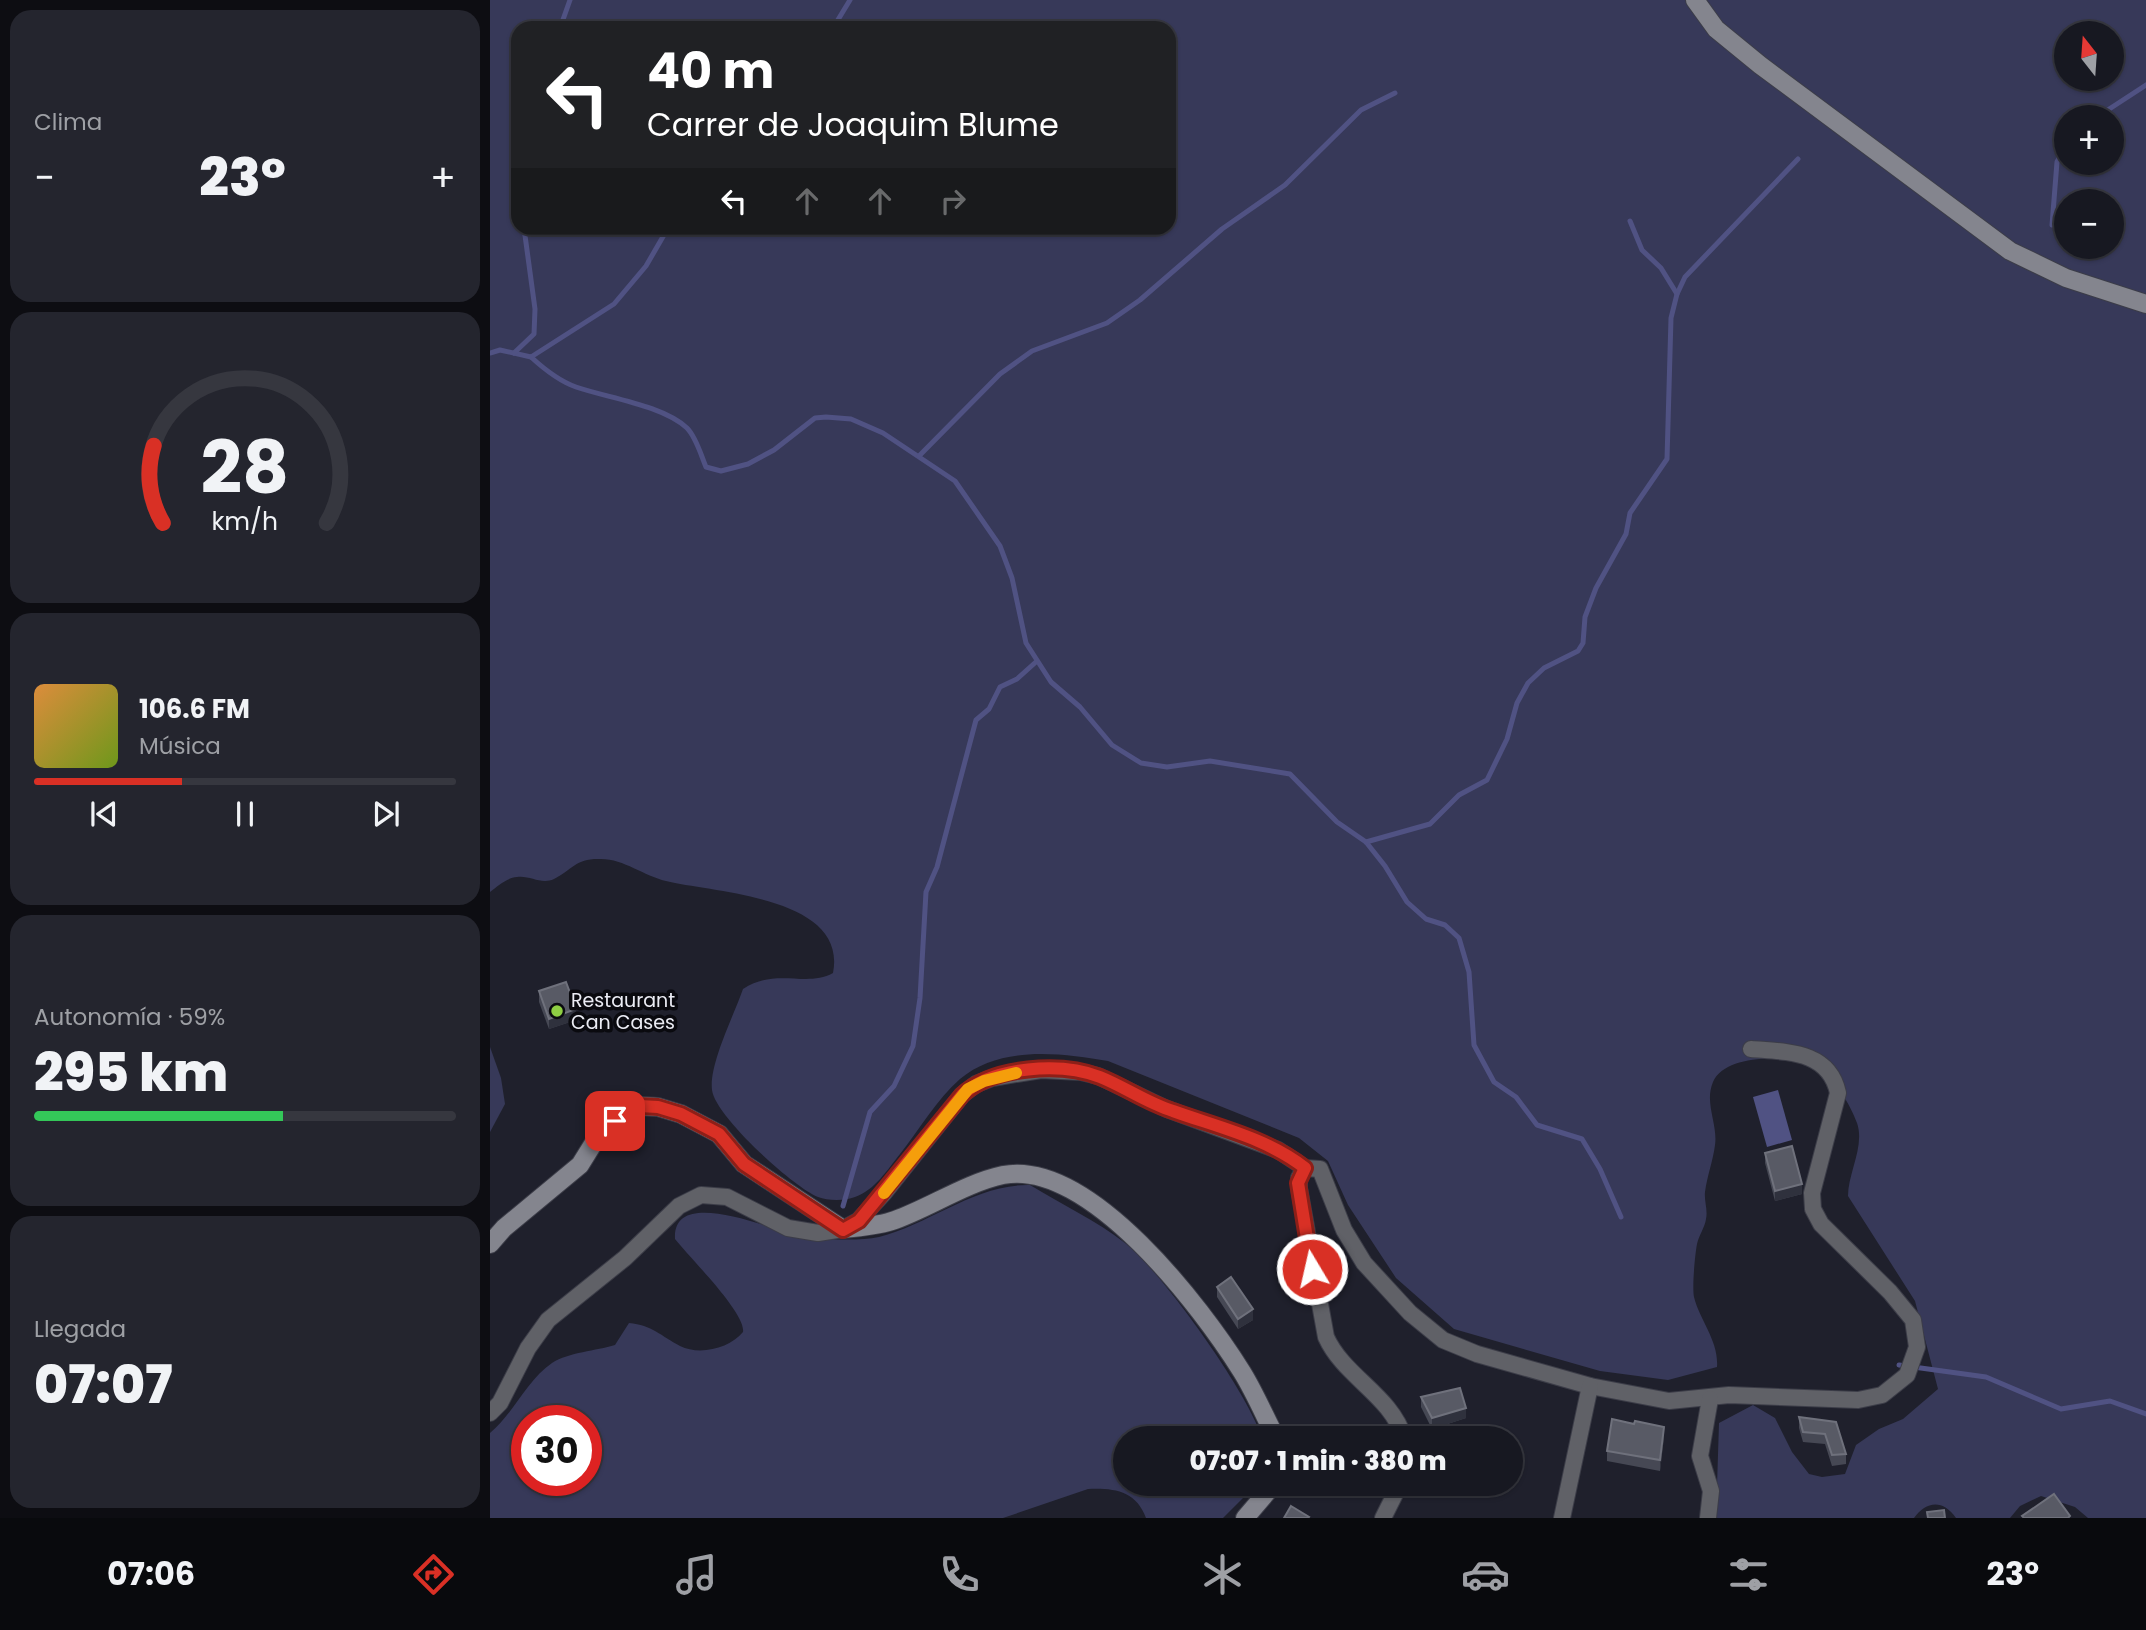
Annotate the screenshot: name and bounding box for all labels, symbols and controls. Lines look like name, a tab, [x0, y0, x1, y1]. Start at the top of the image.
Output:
north arrow	[2054, 21, 2124, 91]
map controls	[2054, 21, 2124, 259]
text: 40 m	[647, 37, 774, 105]
icon: left	[532, 49, 623, 140]
text: Carrer de Joaquim Blume	[647, 102, 1059, 147]
button: +	[2054, 105, 2124, 175]
text: Clima	[34, 106, 102, 138]
text: 23°	[199, 141, 286, 214]
text: −	[34, 151, 55, 204]
text: +	[430, 151, 456, 204]
icon: left	[715, 182, 753, 220]
icon: ahead	[788, 182, 826, 220]
icon: ahead	[861, 182, 899, 220]
icon: right	[934, 182, 972, 220]
button: −	[2054, 189, 2124, 259]
text: 28	[201, 418, 289, 519]
text: km/h	[212, 504, 278, 539]
text: 106.6 FM	[139, 691, 250, 727]
text: Música	[139, 730, 221, 762]
icon: previous	[85, 795, 123, 833]
icon: pause	[226, 795, 264, 833]
icon: next	[367, 795, 405, 833]
place label: Restaurant Can Cases	[571, 987, 675, 1036]
text: Autonomía · 59%	[34, 1001, 225, 1033]
marker: Restaurant Can Cases	[549, 1003, 565, 1019]
text: 295 km	[34, 1036, 228, 1109]
pin	[585, 1091, 645, 1151]
icon: arrive	[596, 1102, 634, 1140]
position arrow	[1275, 1232, 1349, 1306]
text: Llegada	[34, 1313, 126, 1345]
text: 07:07	[34, 1348, 172, 1421]
speed limit sign: 30	[511, 1405, 602, 1496]
text: 07:07 · 1 min · 380 m	[1189, 1443, 1447, 1479]
icon: directions	[409, 1550, 458, 1599]
icon: music	[672, 1550, 721, 1599]
icon: phone	[935, 1550, 984, 1599]
icon: climate	[1198, 1550, 1247, 1599]
icon: car	[1461, 1550, 1510, 1599]
icon: filters	[1724, 1550, 1773, 1599]
text: 07:06	[107, 1551, 195, 1596]
text: 23°	[1987, 1551, 2039, 1596]

